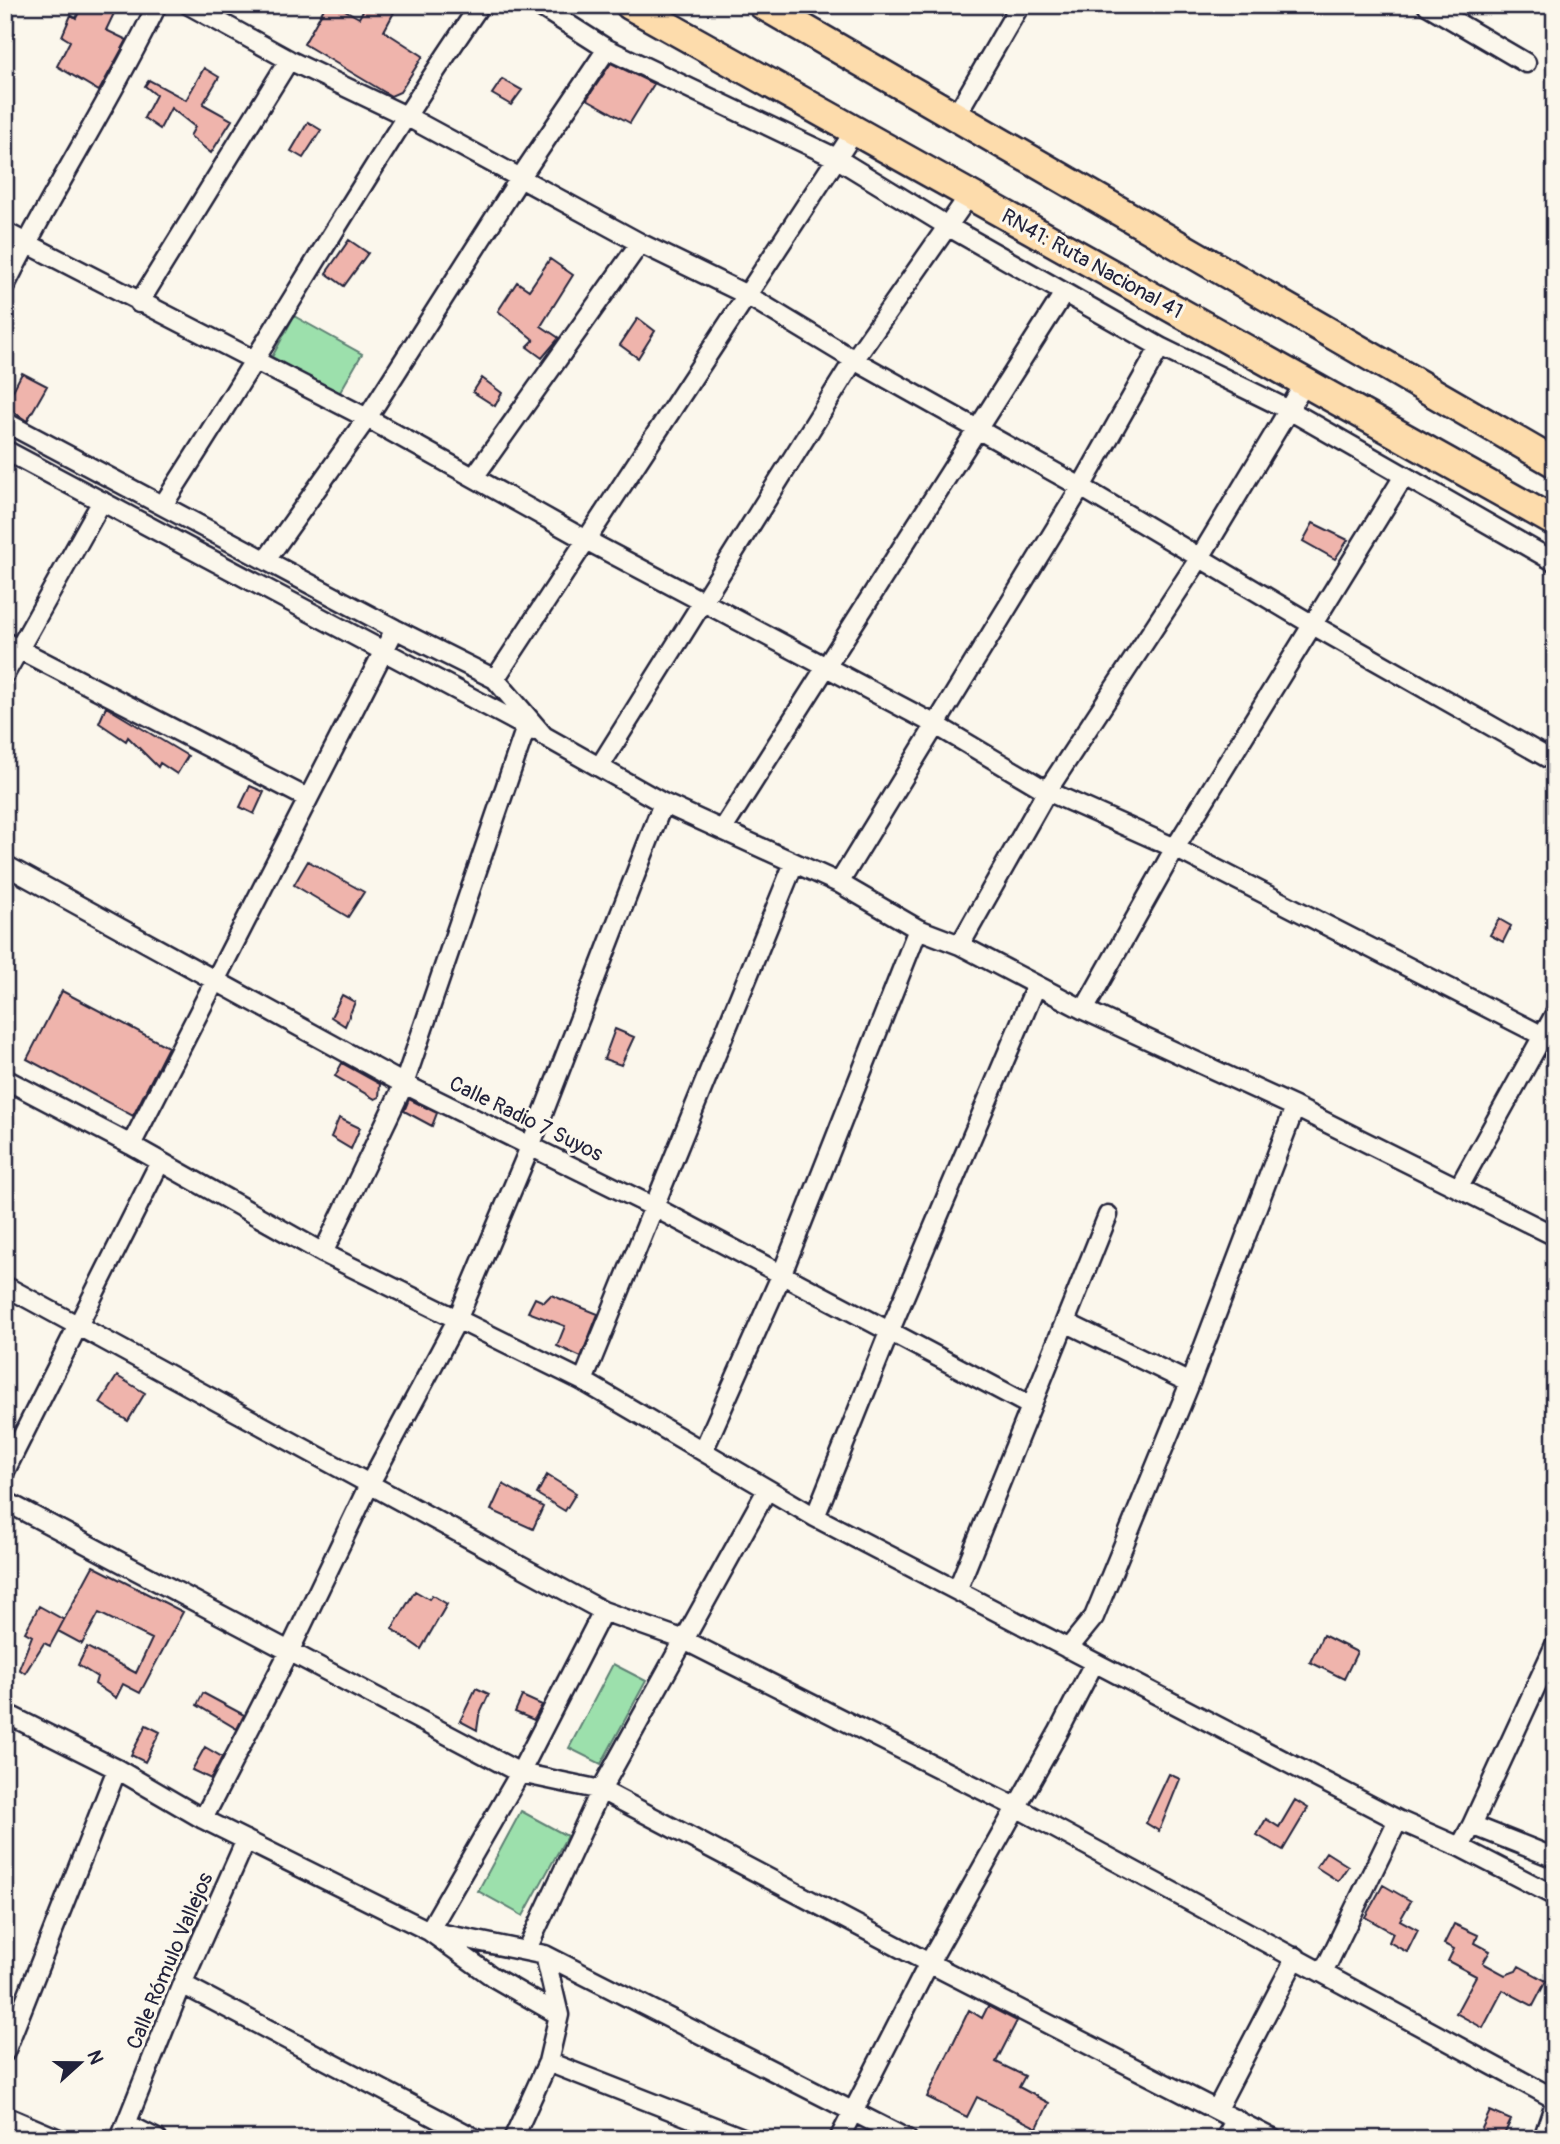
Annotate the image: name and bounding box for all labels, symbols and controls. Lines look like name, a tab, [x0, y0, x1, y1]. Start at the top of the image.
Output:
street label: RN41: Ruta Nacional 41	[996, 203, 1188, 325]
street label: Calle Radio 7 Suyos	[445, 1070, 608, 1168]
street label: Calle Rómulo Vallejos	[121, 1868, 220, 2053]
north arrow	[46, 2028, 116, 2098]
text: N	[81, 2047, 108, 2068]

